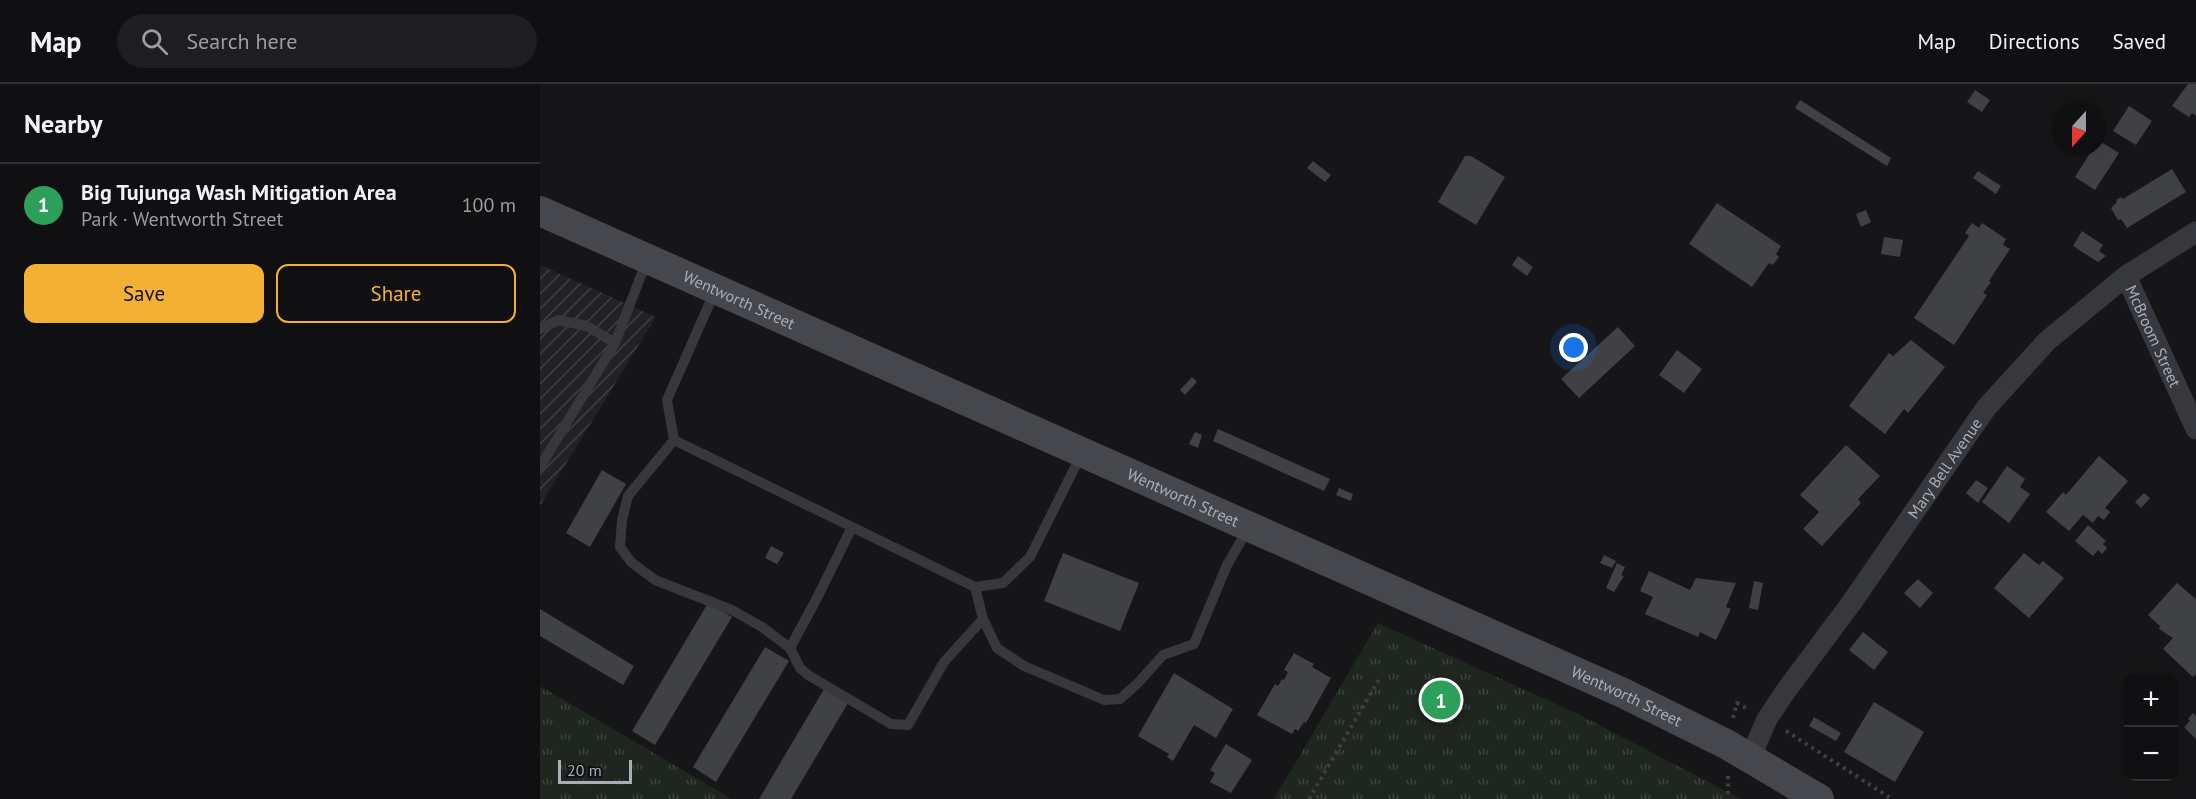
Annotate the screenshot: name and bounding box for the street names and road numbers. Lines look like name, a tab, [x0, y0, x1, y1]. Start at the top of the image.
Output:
street label: Wentworth Street	[680, 266, 799, 333]
street label: McBroom Street	[2121, 282, 2186, 391]
street label: Mary Bell Avenue	[1903, 414, 1986, 522]
street label: Wentworth Street	[1124, 464, 1243, 531]
street label: Wentworth Street	[1568, 661, 1686, 731]

